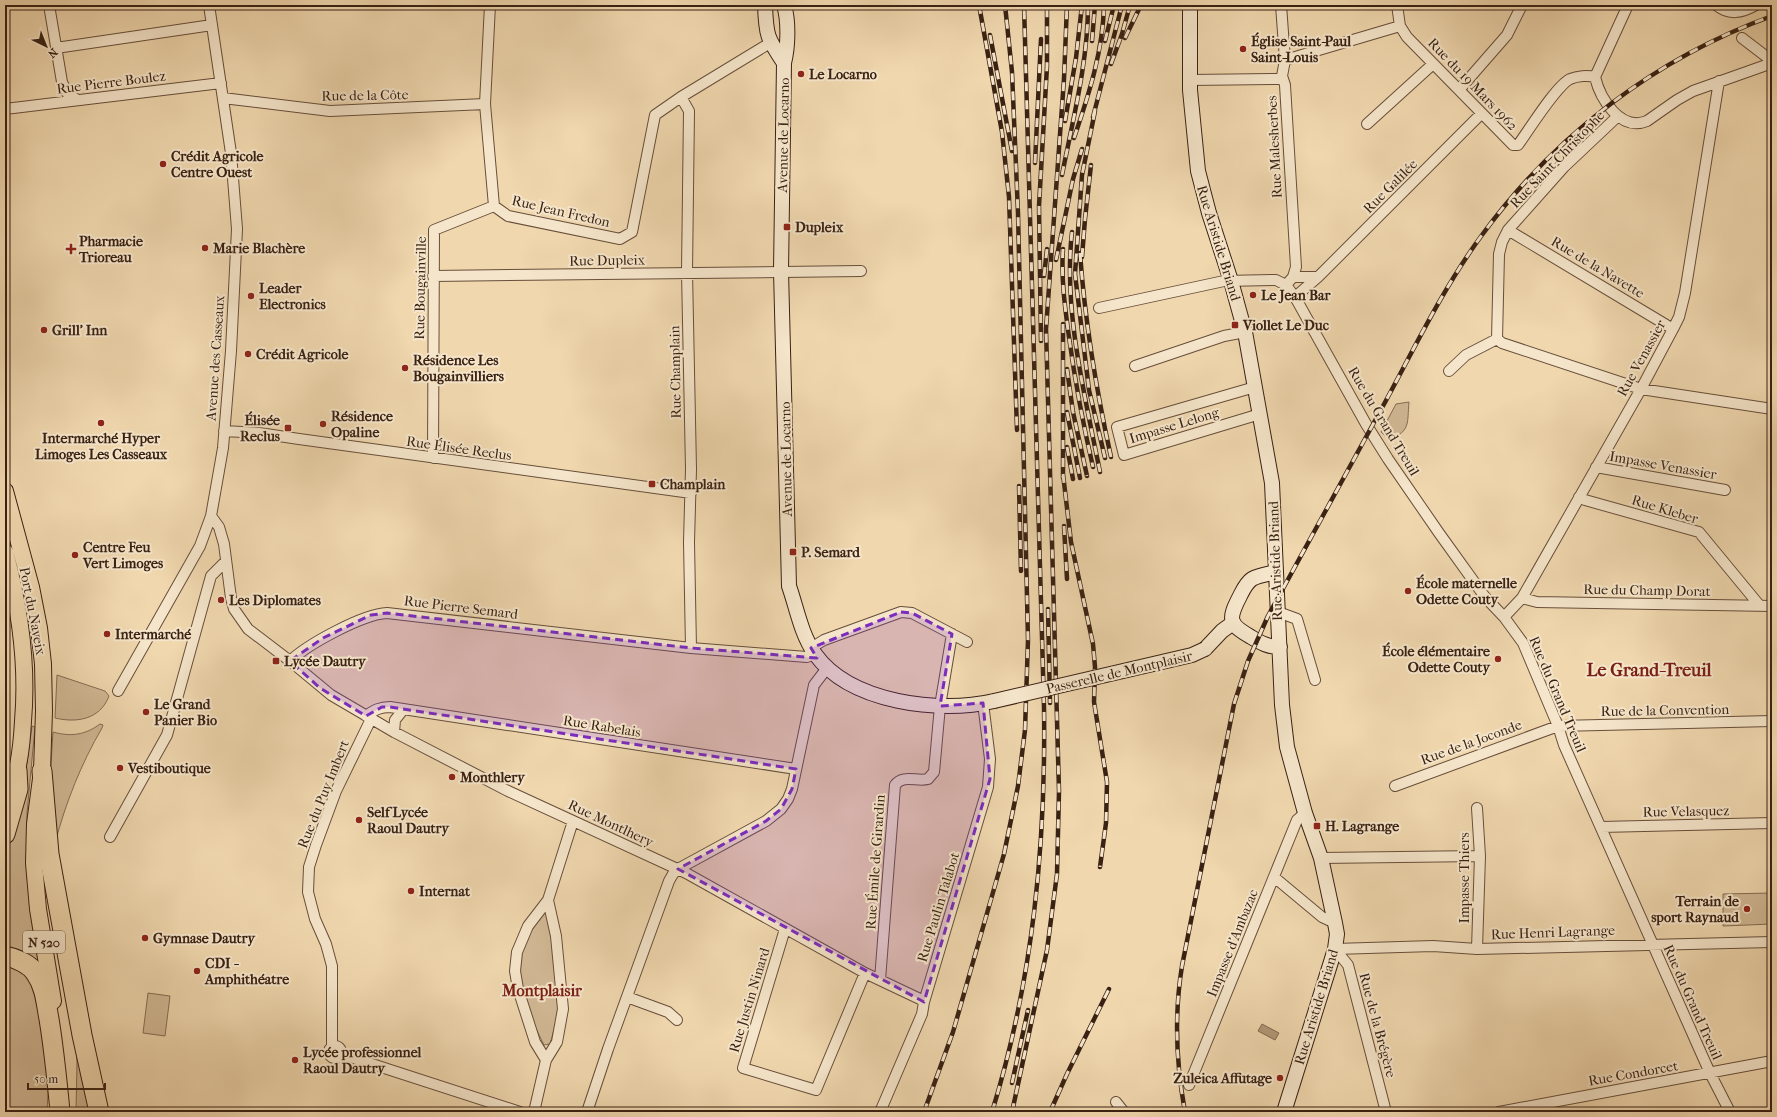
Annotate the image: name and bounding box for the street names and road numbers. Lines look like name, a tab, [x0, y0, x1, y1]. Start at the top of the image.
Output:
street label: Rue du 19 Mars 1962	[1424, 35, 1521, 134]
street label: Rue Pierre Boulez	[56, 67, 167, 98]
street label: Avenue de Locarno	[774, 77, 793, 194]
street label: Rue de la Côte	[321, 86, 409, 105]
street label: Rue Malesherbes	[1263, 95, 1286, 199]
street label: Rue Saint-Christophe	[1506, 107, 1608, 212]
street label: Rue Galilée	[1360, 156, 1421, 217]
street label: Rue Aristide Briand	[1193, 183, 1244, 303]
street label: Rue Jean Fredon	[510, 192, 612, 231]
street label: Rue de la Navette	[1548, 233, 1647, 302]
street label: Rue Bougainville	[411, 236, 430, 340]
street label: Rue Dupleix	[569, 251, 646, 270]
street label: Avenue des Casseaux	[203, 294, 228, 422]
street label: Rue Venassier	[1613, 317, 1669, 399]
street label: Rue Champlain	[666, 325, 685, 419]
street label: Rue du Grand Treuil	[1344, 364, 1423, 479]
street label: Avenue de Locarno	[777, 401, 796, 518]
street label: Impasse Lelong	[1127, 404, 1222, 447]
street label: Rue Élisée Reclus	[405, 432, 513, 464]
street label: Impasse Venassier	[1608, 448, 1718, 483]
street label: Rue Kleber	[1629, 491, 1700, 528]
street label: Rue Aristide Briand	[1265, 500, 1286, 621]
street label: Port du Naveix	[16, 566, 50, 657]
street label: Rue du Champ Dorat	[1583, 581, 1711, 600]
street label: Rue Pierre Semard	[403, 592, 519, 623]
street label: Rue du Grand Treuil	[1525, 634, 1590, 755]
street label: Passerelle de Montplaisir	[1044, 647, 1194, 698]
street label: Rue de la Convention	[1600, 701, 1730, 720]
street label: Rue Rabelais	[562, 712, 642, 741]
street label: Rue de la Joconde	[1418, 716, 1524, 769]
street label: Rue du Puy Imbert	[294, 738, 353, 851]
street label: Rue Émile de Girardin	[861, 794, 889, 930]
street label: Rue Montlhery	[565, 796, 657, 851]
street label: Rue Velasquez	[1643, 802, 1729, 821]
street label: Impasse Thiers	[1456, 832, 1473, 924]
street label: Rue Paulin Talabot	[914, 850, 963, 964]
street label: Impasse d'Ambazac	[1203, 887, 1262, 1000]
street label: Rue Henri Lagrange	[1491, 922, 1615, 943]
road number: N 520	[23, 931, 65, 953]
street label: Rue du Grand Treuil	[1659, 942, 1726, 1063]
street label: Rue Justin Ninard	[725, 945, 774, 1055]
street label: Rue Aristide Briand	[1291, 947, 1342, 1067]
street label: Rue de la Brégère	[1355, 971, 1400, 1079]
street label: Rue Condorcet	[1587, 1057, 1679, 1090]

